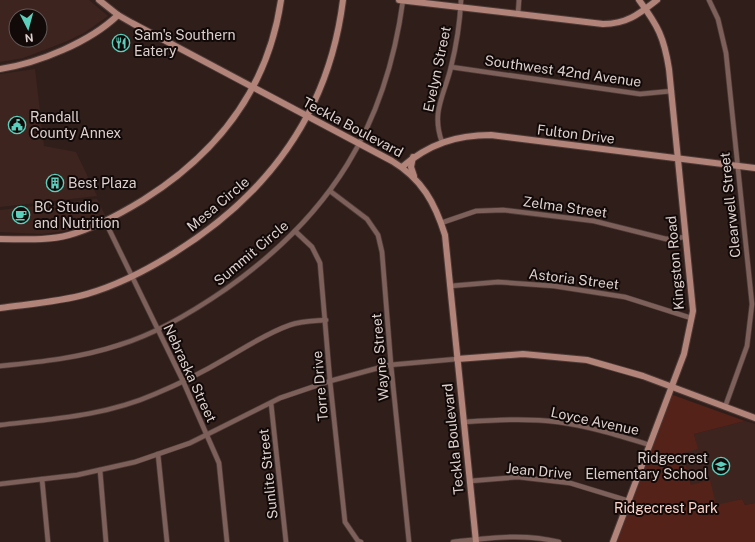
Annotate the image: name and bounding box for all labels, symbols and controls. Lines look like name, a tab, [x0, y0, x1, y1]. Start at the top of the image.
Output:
north arrow	[8, 8, 48, 48]
street label: Evelyn Street	[420, 25, 454, 113]
place label: Sam's Southern Eatery	[134, 27, 236, 59]
text: N	[24, 32, 34, 44]
restaurant icon: Sam's Southern Eatery	[111, 33, 131, 53]
street label: Southwest 42nd Avenue	[484, 52, 642, 90]
street label: Teckla Boulevard	[300, 94, 406, 160]
place label: Randall County Annex	[30, 109, 121, 141]
public building icon: Randall County Annex	[7, 115, 27, 135]
street label: Fulton Drive	[536, 121, 616, 147]
street label: Clearwell Street	[717, 151, 743, 259]
building icon: Best Plaza	[45, 173, 65, 193]
street label: Mesa Circle	[184, 173, 252, 235]
place label: Best Plaza	[68, 175, 136, 191]
street label: Zelma Street	[522, 193, 608, 221]
place label: BC Studio and Nutrition	[34, 199, 120, 231]
cafe icon: BC Studio and Nutrition	[11, 205, 31, 225]
street label: Kingston Road	[663, 215, 687, 311]
street label: Summit Circle	[211, 217, 291, 289]
street label: Astoria Street	[528, 266, 620, 292]
street label: Wayne Street	[368, 312, 392, 402]
street label: Nebraska Street	[160, 321, 220, 425]
street label: Torre Drive	[309, 350, 331, 422]
street label: Teckla Boulevard	[439, 383, 467, 495]
street label: Loyce Avenue	[549, 404, 641, 438]
street label: Sunlite Street	[255, 428, 281, 520]
place label: Ridgecrest Elementary School	[585, 450, 708, 482]
school or university icon: Ridgecrest Elementary School	[711, 456, 731, 476]
street label: Jean Drive	[505, 460, 573, 482]
park label: Ridgecrest Park	[614, 500, 718, 516]

